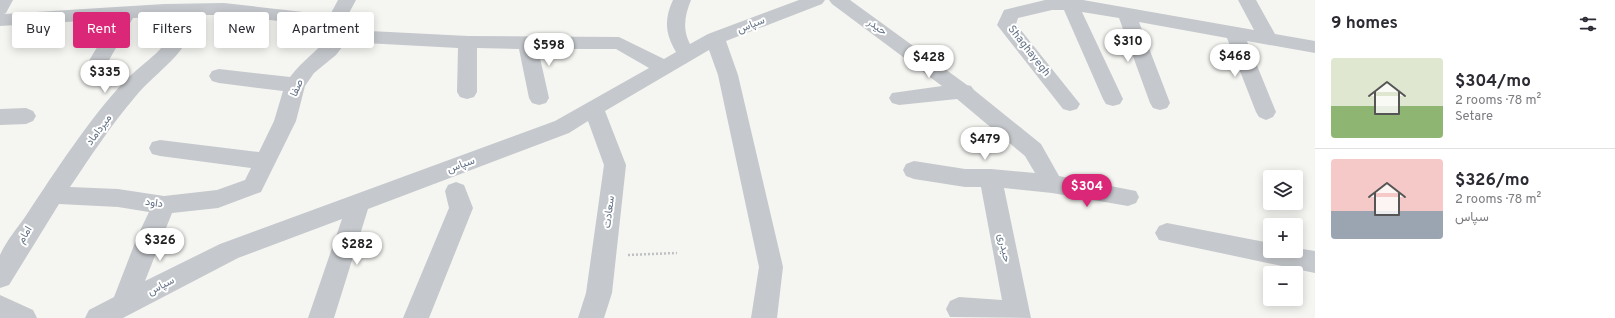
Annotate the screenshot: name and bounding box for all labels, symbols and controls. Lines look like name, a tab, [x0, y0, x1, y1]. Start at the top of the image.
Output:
chip: Buy	[12, 12, 65, 48]
chip: Rent	[73, 12, 130, 48]
chip: Filters	[138, 12, 206, 48]
chip: New	[214, 12, 269, 48]
chip: Apartment	[277, 12, 374, 48]
street label: سپاس	[735, 13, 767, 37]
text: 9 homes	[1331, 13, 1398, 35]
icon: filters	[1577, 13, 1599, 35]
street label: حیدر	[864, 15, 890, 39]
street label: Shaghayegh	[1005, 23, 1053, 79]
pin: $310	[1104, 29, 1152, 63]
pin: $598	[525, 33, 573, 67]
text: $310	[1113, 34, 1143, 50]
text: $598	[533, 38, 565, 54]
pin: $468	[1211, 44, 1259, 78]
pin: $428	[905, 45, 953, 79]
text: $468	[1219, 49, 1251, 65]
text: $428	[913, 50, 945, 66]
pin: $335	[81, 60, 129, 94]
text: $335	[89, 65, 121, 81]
text: $304/mo	[1455, 71, 1531, 93]
icon: home	[1363, 74, 1411, 122]
street label: صفا	[287, 77, 307, 99]
text: 2 rooms · 78 m²	[1455, 93, 1541, 109]
text: Setare	[1455, 109, 1493, 125]
street label: میرداماد	[83, 111, 115, 148]
pin: $479	[961, 127, 1009, 161]
text: $479	[969, 132, 1001, 148]
street label: سپاس	[445, 153, 477, 176]
map controls	[1263, 170, 1303, 306]
button: layers	[1263, 170, 1303, 210]
text: $326/mo	[1455, 170, 1529, 192]
pin: $304	[1063, 174, 1111, 208]
icon: home	[1363, 175, 1411, 223]
text: $304	[1071, 179, 1103, 195]
text: 2 rooms · 78 m²	[1455, 192, 1541, 208]
street label: داود	[144, 195, 164, 211]
street label: سعادت	[600, 195, 618, 229]
text: سپاس	[1455, 210, 1489, 226]
button: +	[1263, 218, 1303, 258]
street label: امام	[14, 224, 36, 246]
pin: $326	[136, 228, 184, 262]
pin: $282	[333, 232, 381, 266]
text: $326	[144, 233, 176, 249]
street label: حیدری	[994, 233, 1014, 263]
text: $282	[341, 237, 373, 253]
button: −	[1263, 266, 1303, 306]
street label: سپاس	[145, 273, 177, 299]

